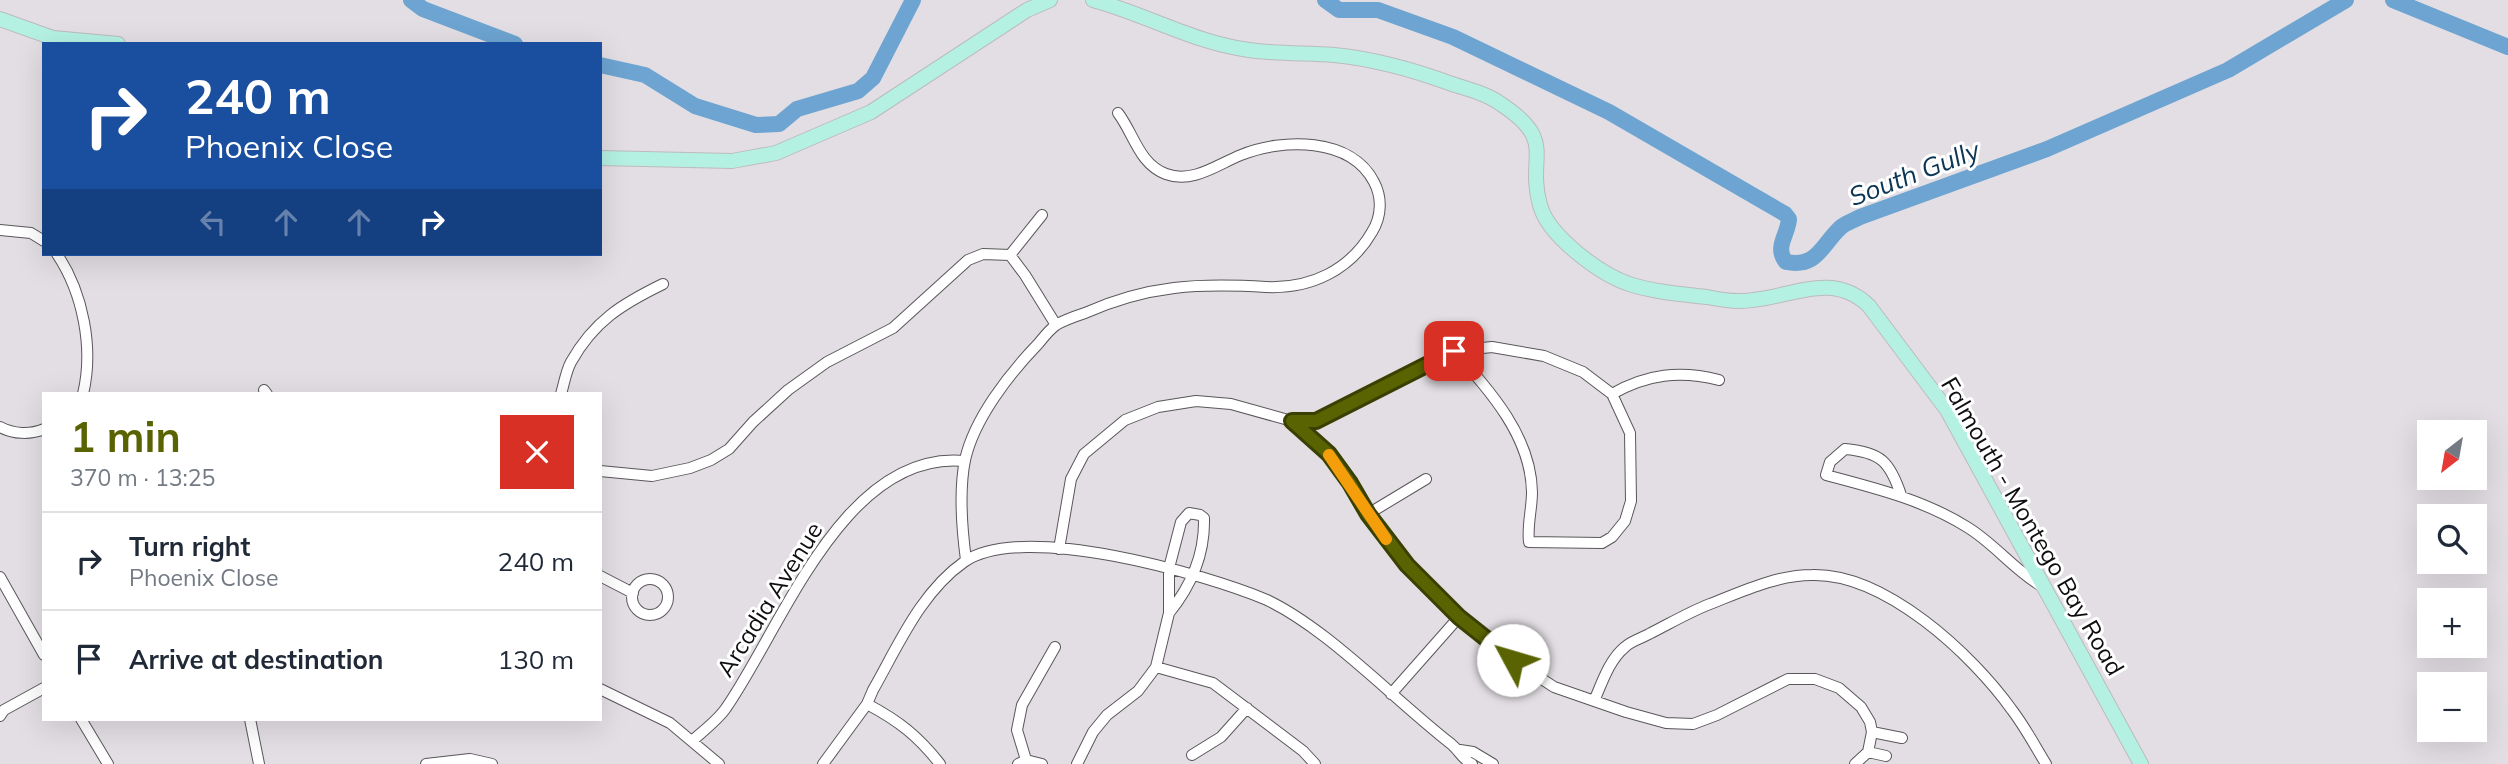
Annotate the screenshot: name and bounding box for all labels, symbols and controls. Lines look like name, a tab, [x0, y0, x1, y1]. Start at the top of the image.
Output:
text: 240 m	[185, 65, 331, 126]
icon: right	[70, 70, 161, 161]
text: Phoenix Close	[185, 126, 393, 166]
water label: South Gully	[1844, 133, 1985, 213]
icon: left	[194, 203, 232, 241]
icon: ahead	[267, 203, 305, 241]
icon: ahead	[340, 203, 378, 241]
icon: right	[413, 203, 451, 241]
pin	[1424, 321, 1484, 381]
icon: arrive	[1435, 332, 1473, 370]
street label: Falmouth - Montego Bay Road	[1935, 371, 2131, 681]
text: 1 min	[70, 410, 181, 463]
button: close	[500, 415, 574, 489]
north arrow	[2417, 420, 2487, 490]
map controls	[2417, 420, 2487, 742]
text: 370 m · 13:25	[70, 463, 215, 492]
button: search	[2417, 504, 2487, 574]
street label: Arcadia Avenue	[709, 516, 829, 682]
text: Turn right	[129, 530, 250, 563]
icon: right	[70, 542, 108, 580]
text: 240 m	[498, 545, 574, 578]
text: Phoenix Close	[129, 563, 279, 592]
button: +	[2417, 588, 2487, 658]
position arrow	[1476, 623, 1550, 697]
icon: arrive	[70, 640, 108, 678]
text: Arrive at destination	[129, 643, 384, 676]
text: 130 m	[498, 643, 574, 676]
button: −	[2417, 672, 2487, 742]

